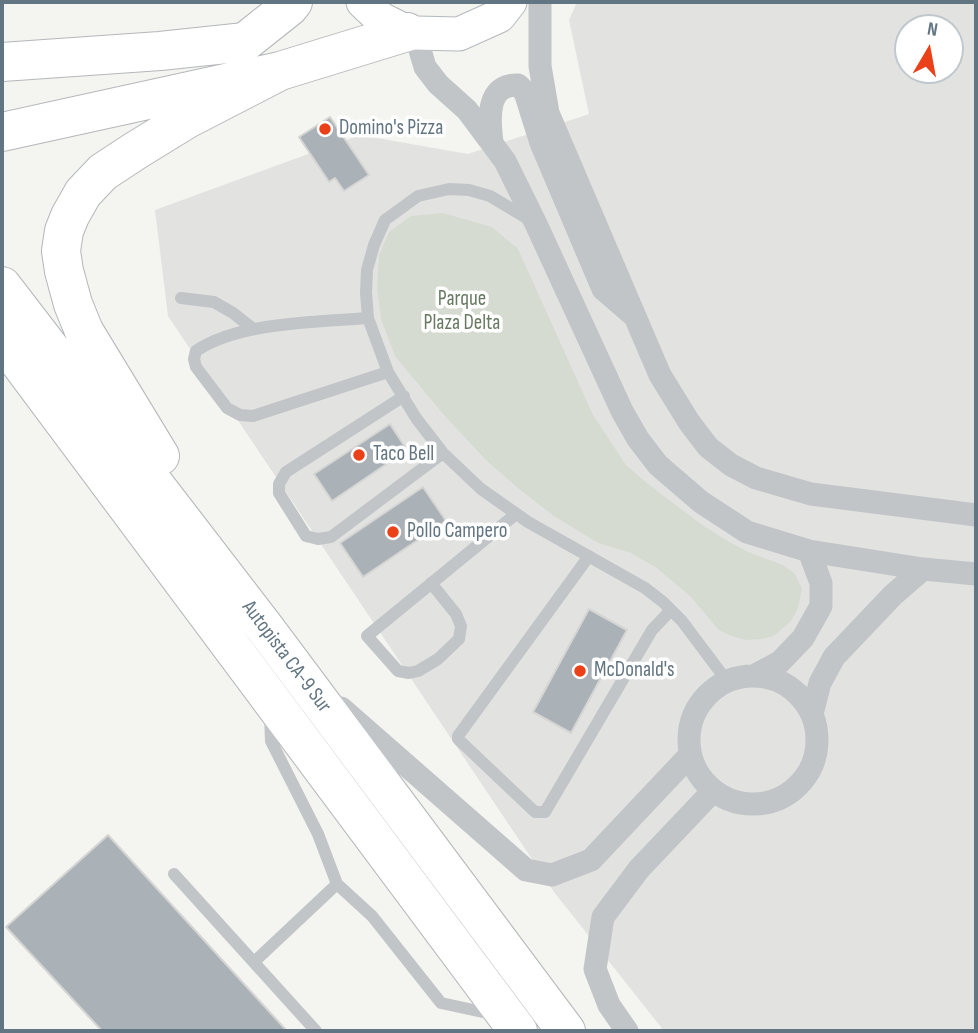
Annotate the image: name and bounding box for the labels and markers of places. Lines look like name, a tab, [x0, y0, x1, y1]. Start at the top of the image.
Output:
place label: Domino's Pizza	[339, 116, 443, 142]
marker: Domino's Pizza	[317, 121, 333, 137]
place label: Taco Bell	[373, 442, 434, 468]
marker: Taco Bell	[351, 447, 367, 463]
place label: Pollo Campero	[407, 519, 507, 545]
marker: Pollo Campero	[385, 524, 401, 540]
place label: McDonald's	[594, 658, 674, 684]
marker: McDonald's	[572, 663, 588, 679]

